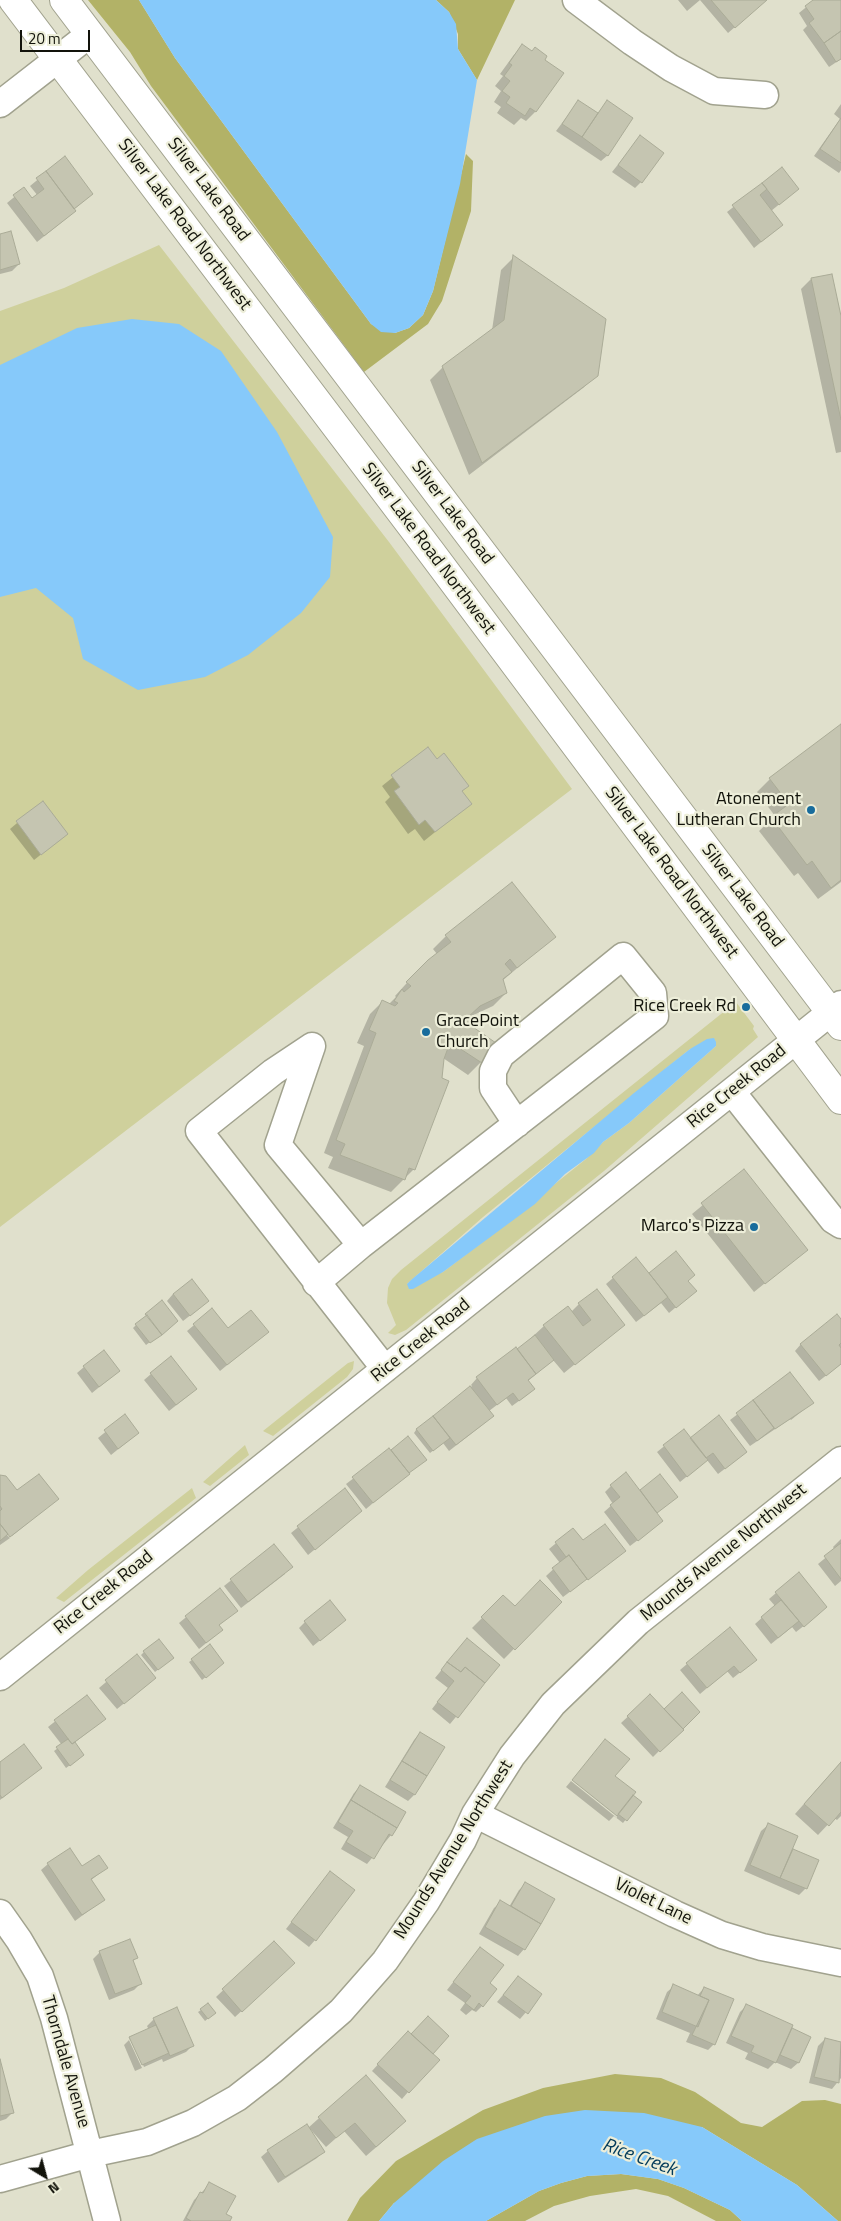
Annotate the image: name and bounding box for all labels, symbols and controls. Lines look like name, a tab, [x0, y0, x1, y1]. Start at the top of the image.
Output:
scale bar	[22, 20, 92, 52]
text: 20 m	[28, 27, 61, 50]
street label: Silver Lake Road	[162, 134, 254, 246]
street label: Silver Lake Road Northwest	[113, 135, 255, 315]
street label: Silver Lake Road	[406, 457, 498, 569]
street label: Silver Lake Road Northwest	[357, 459, 499, 639]
street label: Silver Lake Road Northwest	[600, 783, 742, 963]
place label: Atonement Lutheran Church	[676, 789, 801, 832]
marker: Atonement Lutheran Church	[805, 804, 817, 816]
street label: Silver Lake Road	[696, 840, 788, 952]
place label: Rice Creek Rd	[633, 996, 736, 1018]
marker: Rice Creek Rd	[740, 1001, 752, 1013]
place label: GracePoint Church	[436, 1011, 519, 1054]
marker: GracePoint Church	[420, 1026, 432, 1038]
street label: Rice Creek Road	[683, 1040, 791, 1134]
place label: Marco's Pizza	[641, 1216, 744, 1238]
marker: Marco's Pizza	[748, 1221, 760, 1233]
street label: Rice Creek Road	[367, 1294, 475, 1388]
street label: Mounds Avenue Northwest	[637, 1479, 811, 1627]
street label: Rice Creek Road	[50, 1546, 158, 1640]
street label: Mounds Avenue Northwest	[390, 1757, 518, 1943]
street label: Violet Lane	[611, 1874, 695, 1930]
street label: Thorndale Avenue	[36, 1993, 94, 2131]
water label: Rice Creek	[599, 2134, 679, 2182]
north arrow	[20, 2151, 70, 2201]
text: N	[44, 2177, 65, 2200]

